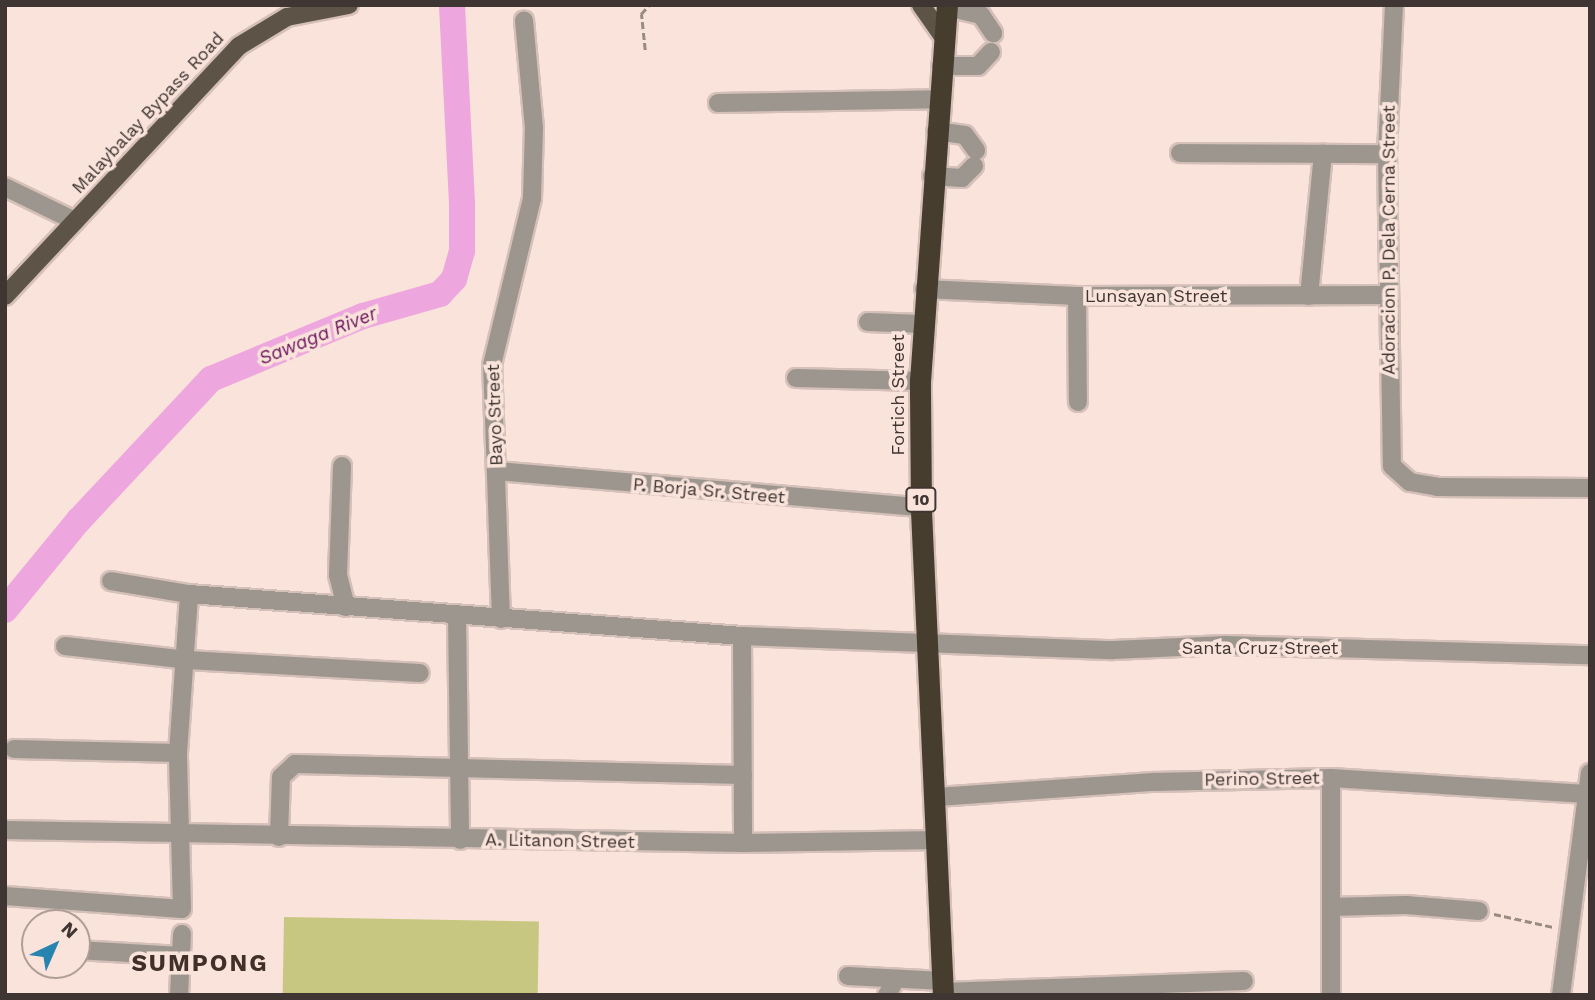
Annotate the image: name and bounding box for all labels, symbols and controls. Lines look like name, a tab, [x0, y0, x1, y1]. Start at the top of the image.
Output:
street label: Malaybalay Bypass Road	[67, 28, 229, 198]
street label: Adoracion P. Dela Cerna Street	[1378, 105, 1400, 375]
street label: Lunsayan Street	[1085, 285, 1227, 307]
water label: Sawaga River	[256, 302, 380, 370]
street label: Fortich Street	[887, 334, 909, 456]
street label: Bayo Street	[482, 364, 508, 466]
street label: P. Borja Sr. Street	[632, 474, 786, 508]
road number: 10	[905, 488, 937, 512]
street label: Santa Cruz Street	[1181, 637, 1339, 659]
street label: Perino Street	[1204, 767, 1320, 791]
street label: A. Litanon Street	[485, 829, 635, 853]
north arrow	[21, 909, 91, 979]
text: N	[56, 917, 83, 943]
district label: SUMPONG	[132, 950, 268, 978]

